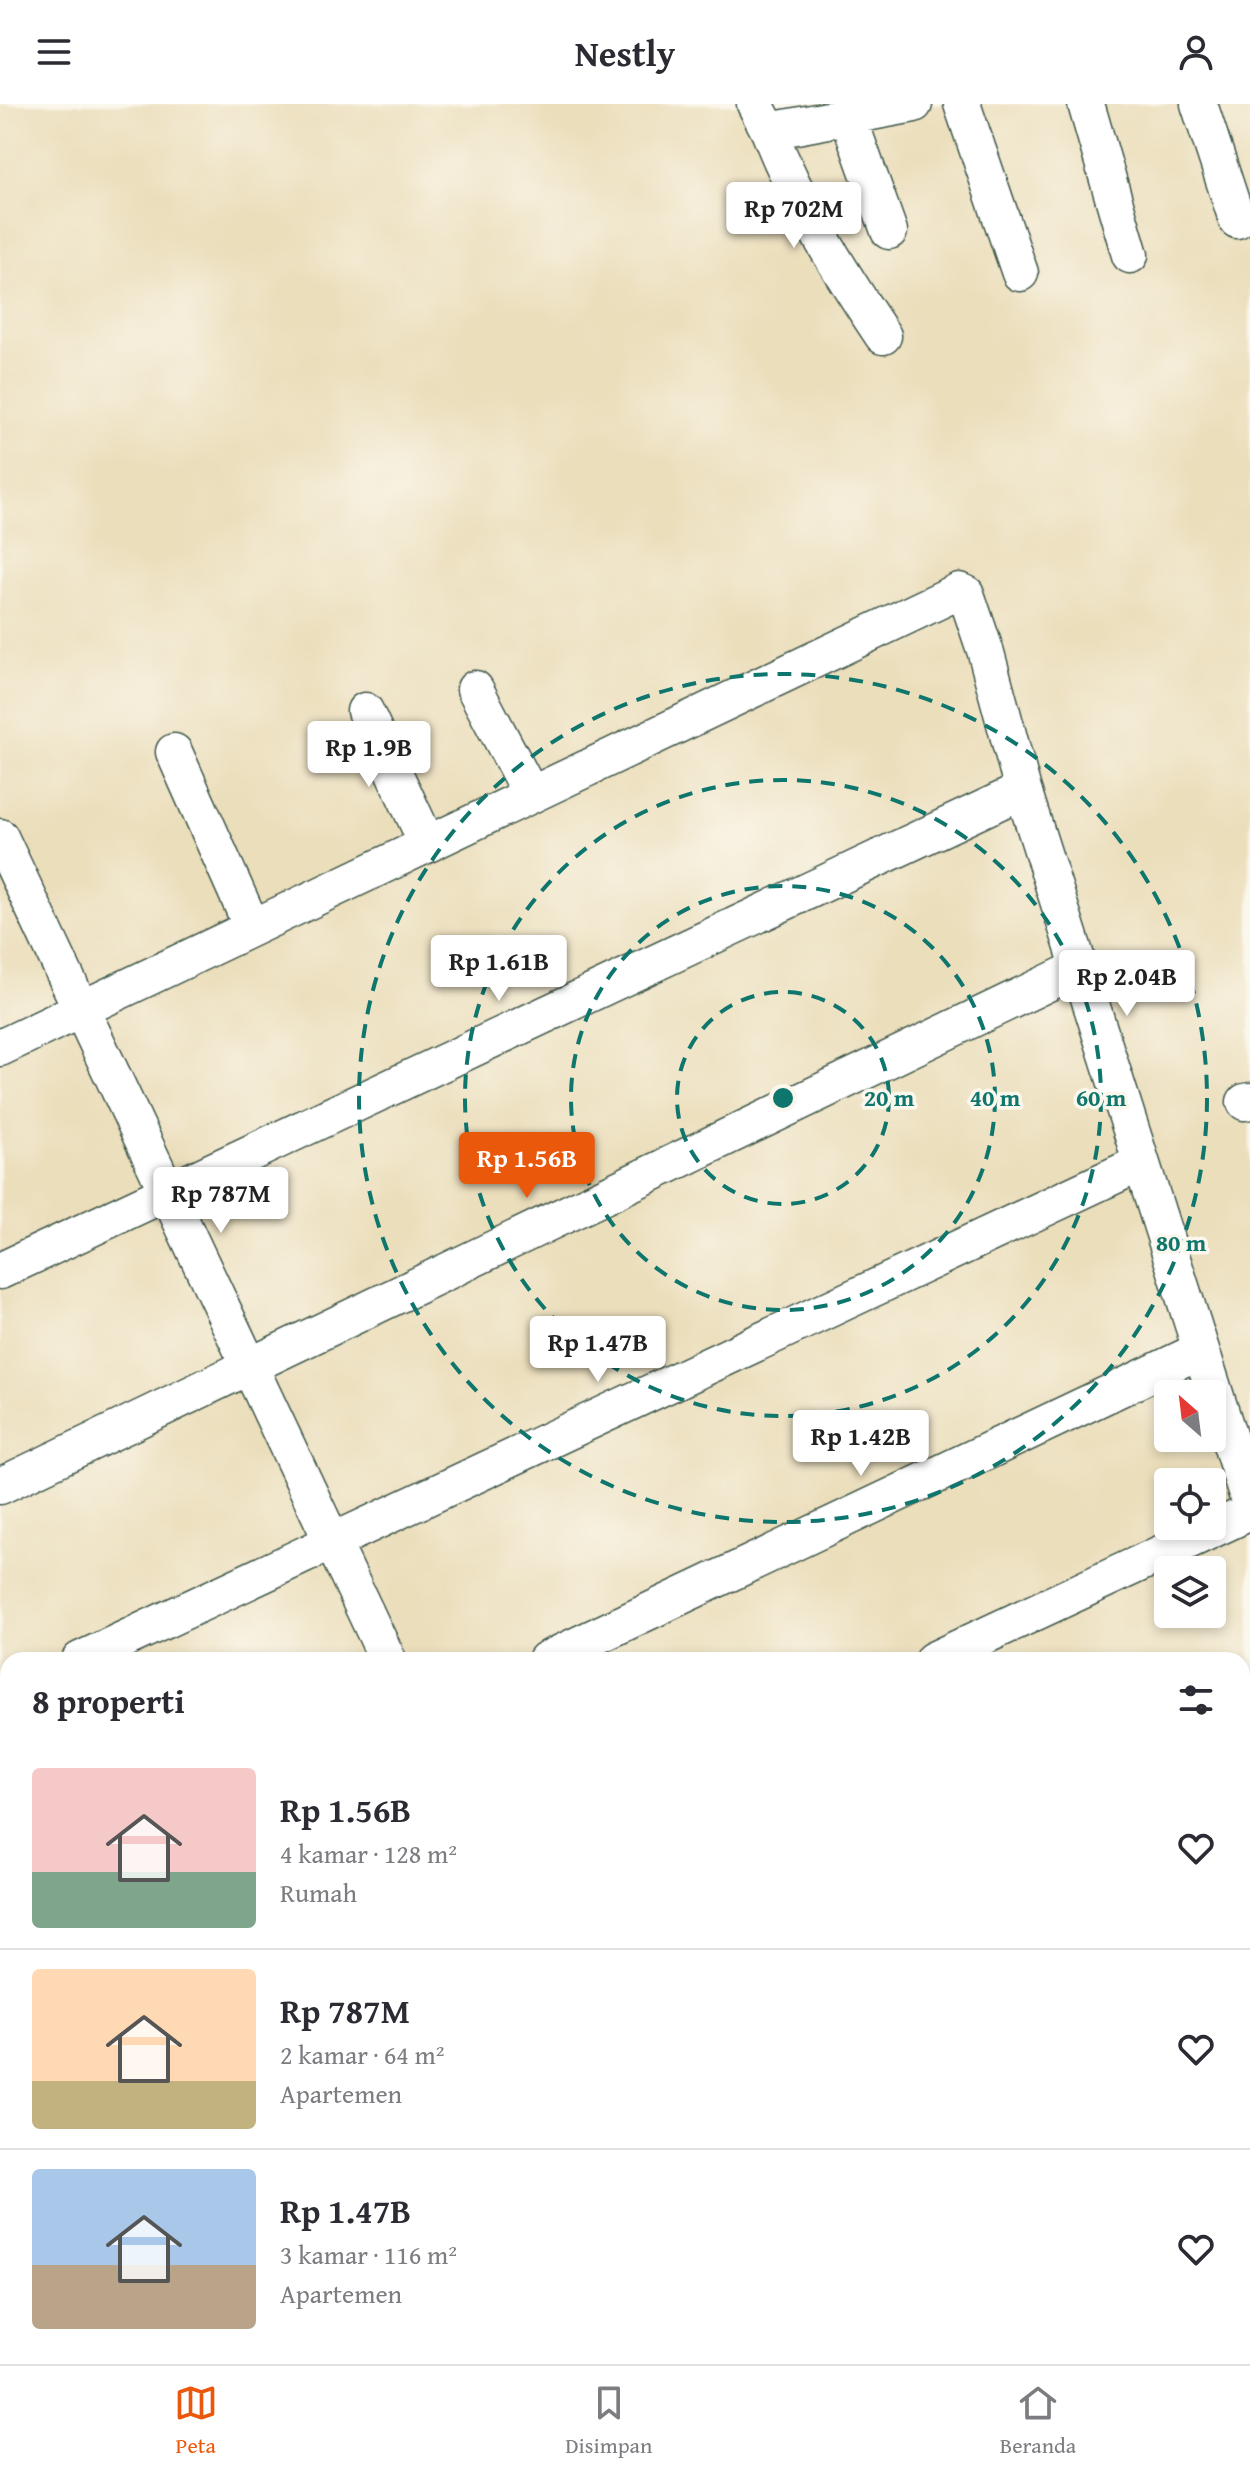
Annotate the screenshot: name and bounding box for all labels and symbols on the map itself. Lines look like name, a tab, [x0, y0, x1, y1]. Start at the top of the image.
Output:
pin: Rp 702M	[720, 182, 868, 250]
pin: Rp 1.9B	[295, 721, 443, 789]
pin: Rp 1.61B	[416, 935, 582, 1003]
pin: Rp 2.04B	[1044, 950, 1210, 1018]
text: 20 m	[864, 1080, 915, 1115]
text: 40 m	[970, 1080, 1021, 1115]
text: 60 m	[1076, 1080, 1127, 1115]
centre of rings	[769, 1084, 797, 1112]
pin: Rp 1.56B	[444, 1132, 610, 1200]
pin: Rp 787M	[147, 1167, 295, 1235]
text: 80 m	[1156, 1225, 1207, 1260]
pin: Rp 1.47B	[515, 1316, 681, 1384]
north arrow	[1154, 1380, 1226, 1452]
pin: Rp 1.42B	[778, 1410, 944, 1478]

